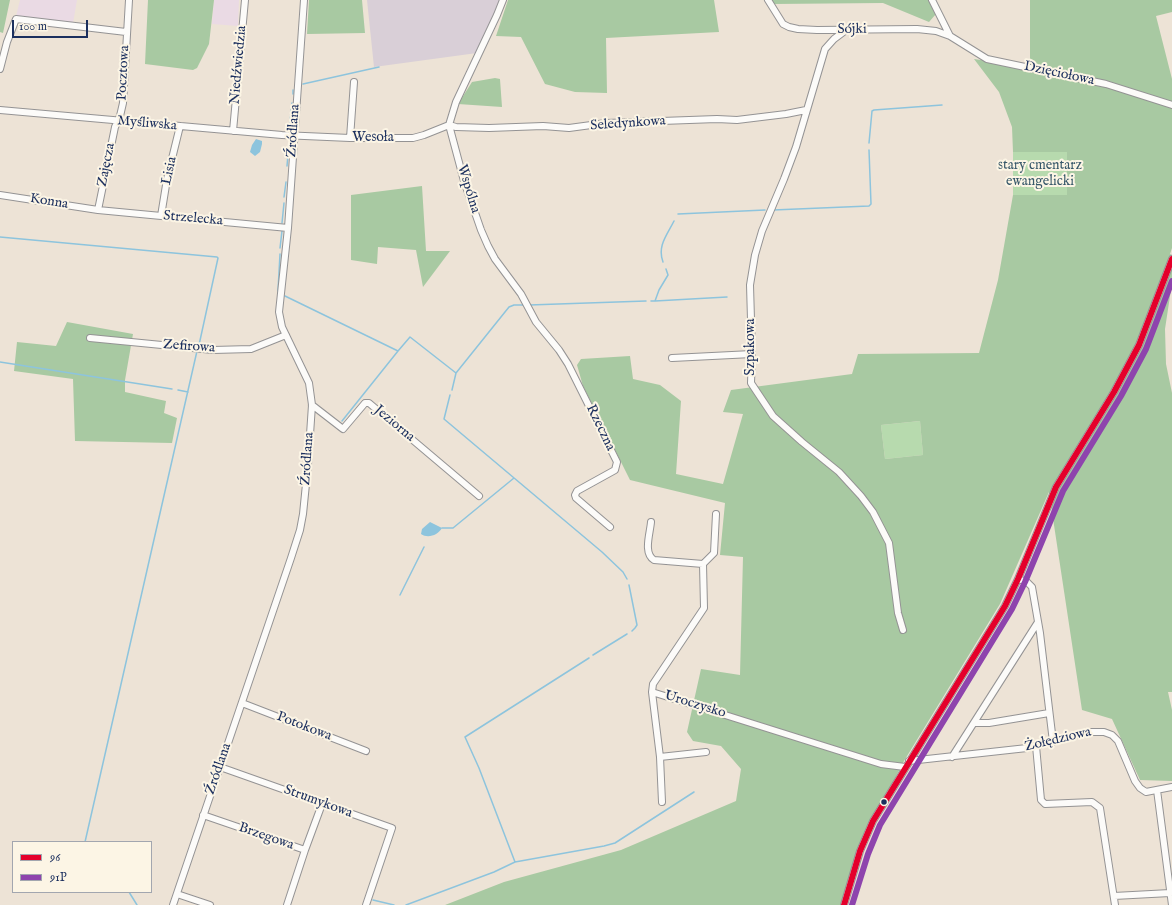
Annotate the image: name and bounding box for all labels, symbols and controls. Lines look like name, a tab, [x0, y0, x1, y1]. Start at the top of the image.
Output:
scale bar	[14, 12, 90, 38]
text: 100 m	[19, 19, 47, 34]
street label: Sójki	[837, 21, 867, 39]
street label: Niedźwiedzia	[227, 25, 251, 105]
street label: Pocztowa	[114, 45, 134, 101]
street label: Dzięciołowa	[1022, 58, 1096, 90]
street label: Źródlana	[284, 104, 304, 158]
street label: Myśliwska	[116, 113, 178, 135]
street label: Seledynkowa	[590, 113, 666, 135]
street label: Wesoła	[352, 130, 394, 146]
street label: Zajęcza	[95, 142, 119, 188]
street label: Lisia	[159, 155, 181, 187]
park label: stary cmentarz ewangelicki	[998, 158, 1082, 190]
street label: Wspólna	[453, 163, 483, 215]
street label: Konna	[29, 191, 69, 213]
street label: Strzelecka	[162, 208, 224, 230]
street label: Szpakowa	[743, 318, 759, 376]
street label: Zefirowa	[162, 337, 216, 357]
street label: Jeziorna	[370, 402, 418, 446]
street label: Rzeczna	[582, 402, 618, 454]
street label: Źródlana	[298, 432, 318, 486]
street label: Uroczysko	[662, 688, 728, 722]
street label: Potokowa	[274, 709, 334, 745]
street label: Żołędziowa	[1023, 724, 1093, 756]
street label: Źródlana	[202, 741, 236, 797]
street label: Strumykowa	[281, 782, 355, 822]
unlabelled marker	[879, 797, 889, 807]
street label: Brzegowa	[236, 820, 296, 854]
legend	[12, 841, 152, 893]
text: 96	[50, 850, 60, 865]
text: 91P	[50, 870, 67, 885]

